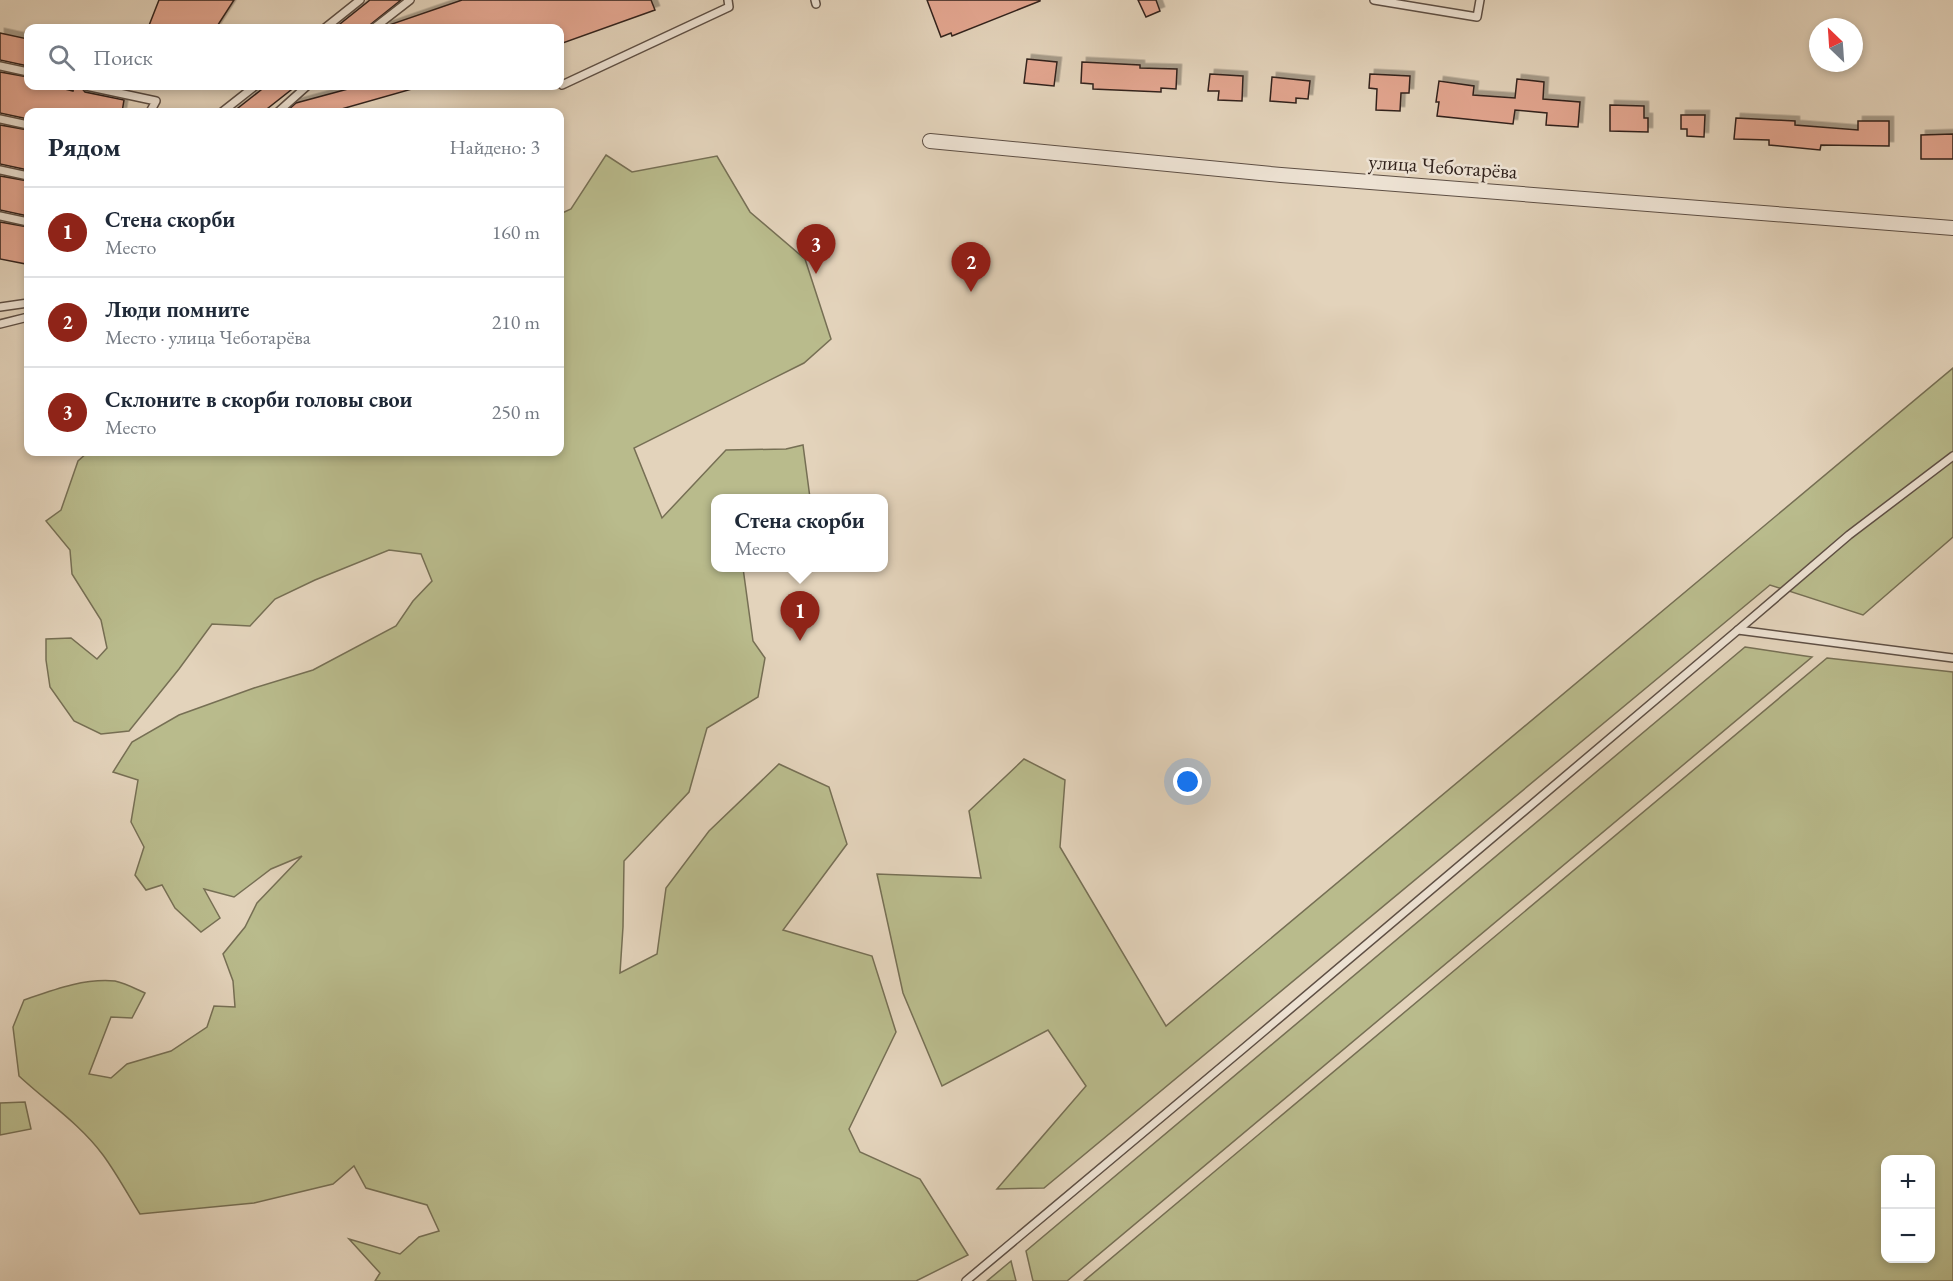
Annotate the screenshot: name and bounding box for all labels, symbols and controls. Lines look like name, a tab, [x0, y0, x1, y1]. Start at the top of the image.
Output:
north arrow	[1809, 18, 1863, 72]
search box	[24, 24, 564, 90]
icon: search	[45, 41, 78, 74]
text: Поиск	[93, 43, 153, 72]
text: Рядом	[48, 130, 121, 164]
text: Найдено: 3	[449, 134, 540, 160]
street label: улица Чеботарёва	[1368, 147, 1519, 185]
text: Стена скорби	[105, 205, 235, 234]
text: 1	[62, 219, 73, 245]
text: 160 m	[492, 219, 540, 245]
pin: 3	[796, 224, 836, 274]
text: Место	[105, 234, 156, 260]
pin: 2	[952, 242, 990, 292]
text: Люди помните	[105, 295, 249, 324]
text: 2	[62, 309, 73, 335]
text: 210 m	[492, 309, 540, 335]
text: Место · улица Чеботарёва	[105, 324, 311, 350]
text: Склоните в скорби головы свои	[105, 385, 413, 414]
text: 3	[62, 399, 73, 425]
text: 250 m	[492, 399, 540, 425]
text: Место	[105, 414, 156, 440]
popup	[711, 494, 888, 572]
text: Стена скорби	[734, 506, 865, 535]
text: Место	[734, 535, 786, 561]
pin: 1	[780, 592, 820, 641]
your location	[1173, 767, 1202, 796]
map controls	[1881, 1155, 1935, 1263]
button: +	[1881, 1155, 1935, 1209]
button: −	[1881, 1209, 1935, 1263]

